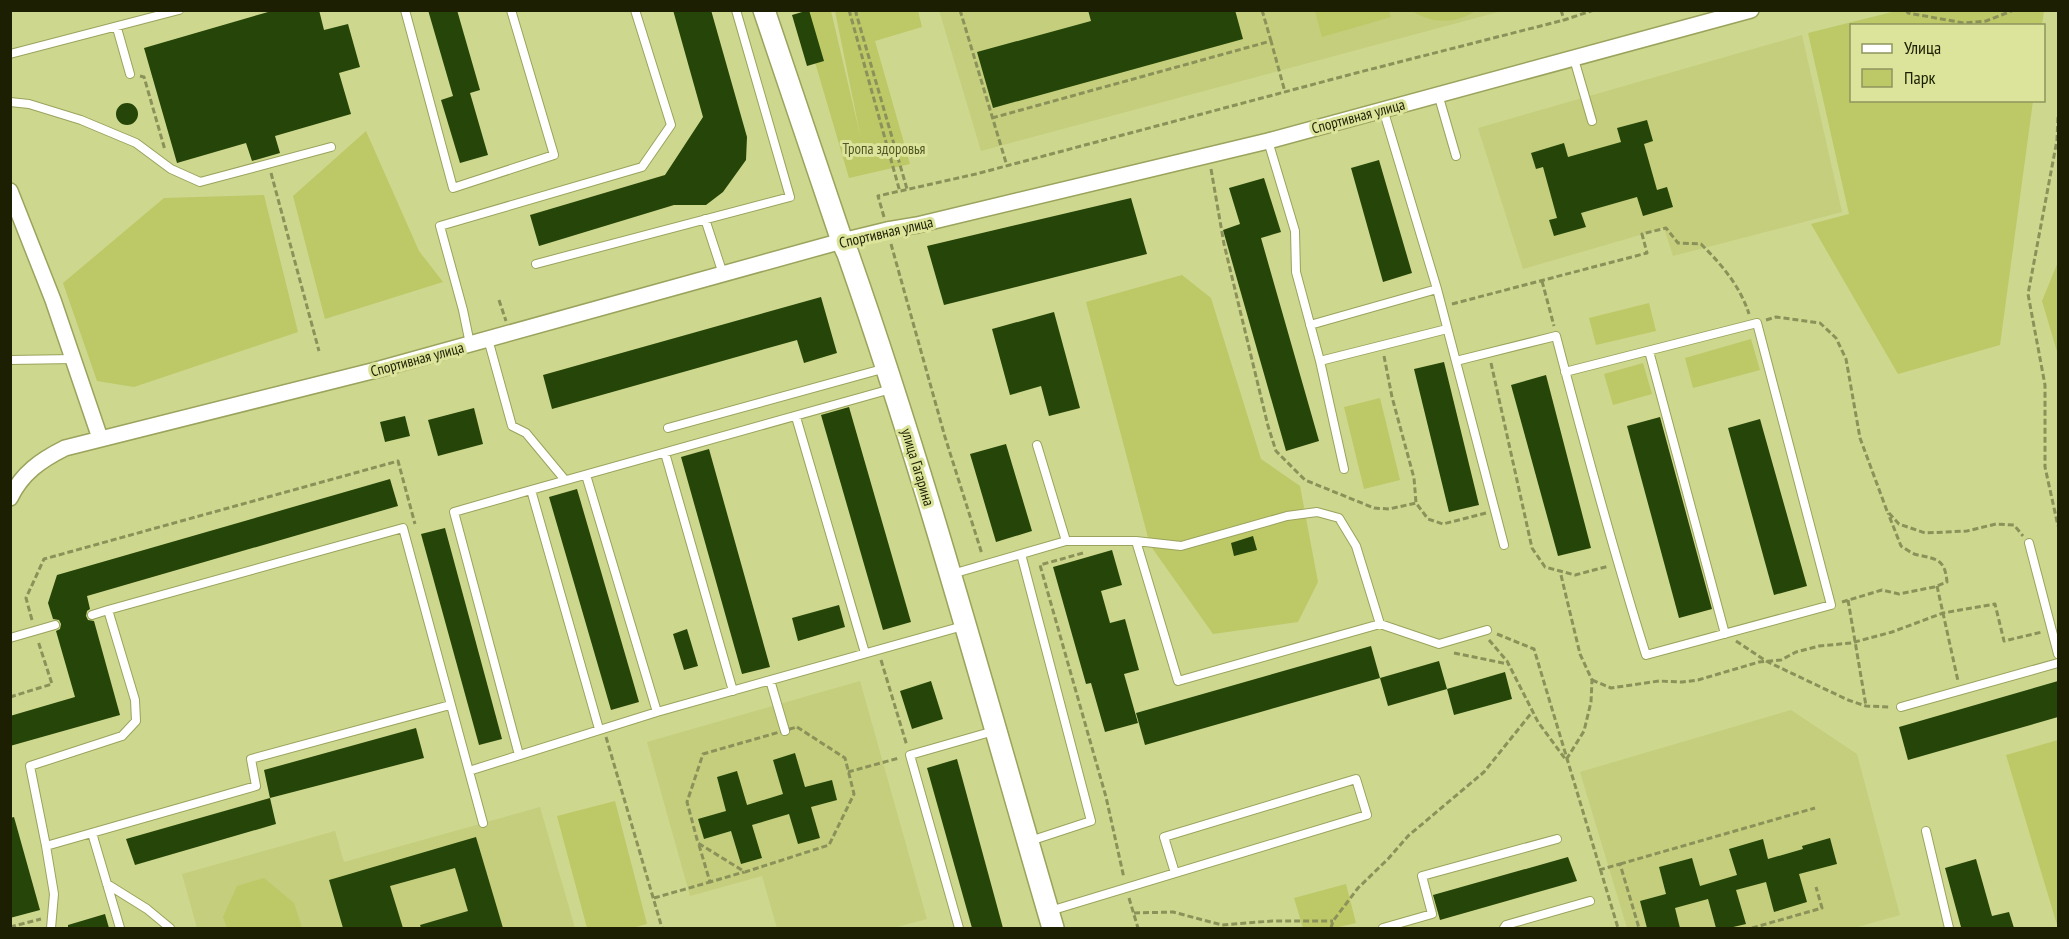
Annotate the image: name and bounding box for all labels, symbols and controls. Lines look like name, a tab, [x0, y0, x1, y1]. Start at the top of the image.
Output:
legend	[1850, 24, 2045, 102]
text: Улица	[1904, 36, 1941, 59]
text: Парк	[1904, 66, 1935, 89]
street label: Спортивная улица	[1309, 94, 1407, 138]
park label: Тропа здоровья	[843, 139, 926, 158]
street label: Спортивная улица	[837, 212, 935, 252]
street label: Спортивная улица	[368, 337, 466, 381]
street label: улица Гагарина	[897, 426, 939, 508]

